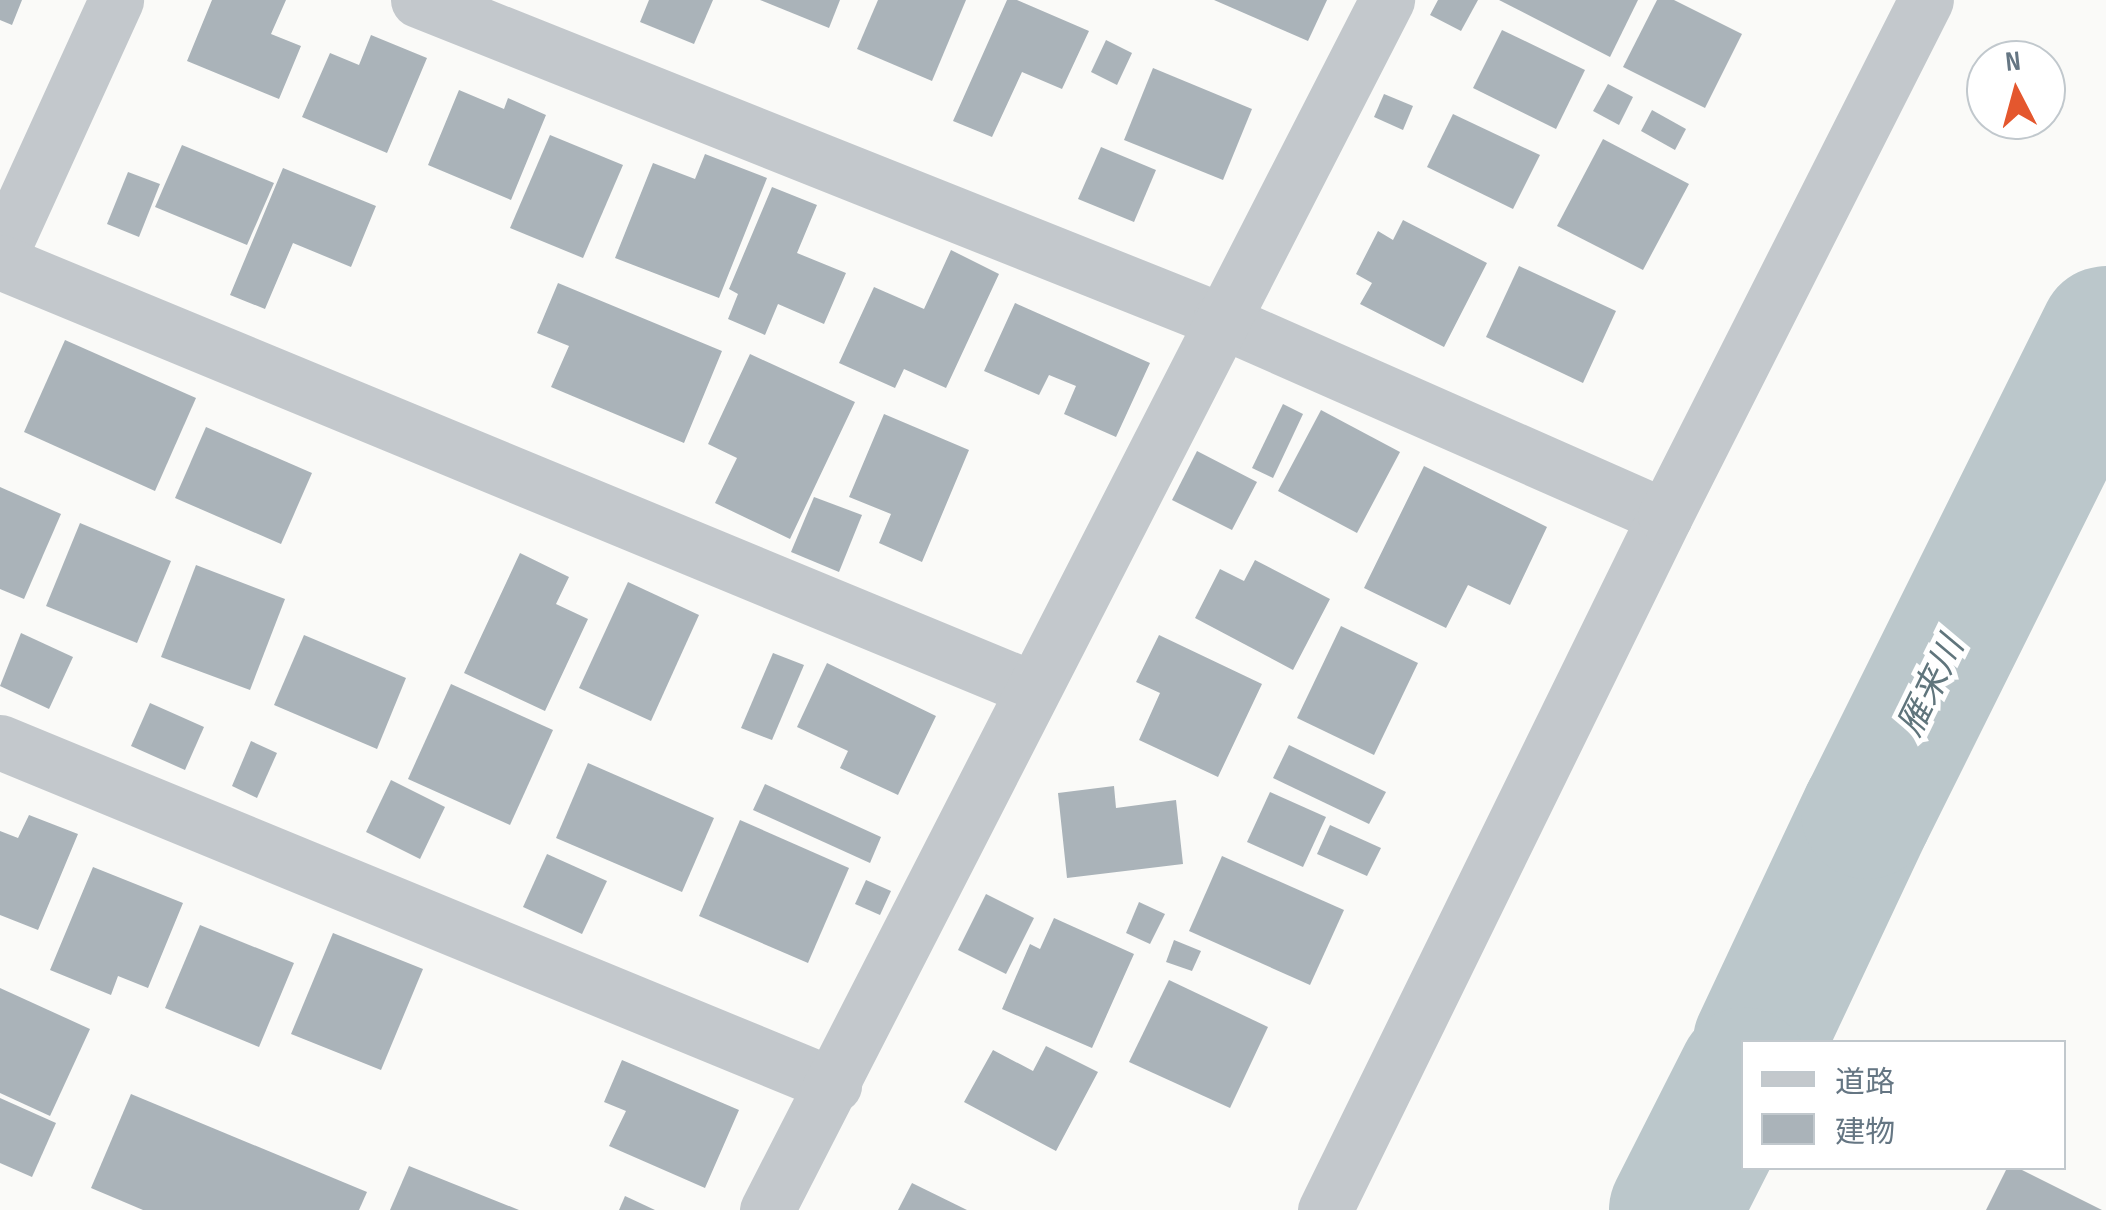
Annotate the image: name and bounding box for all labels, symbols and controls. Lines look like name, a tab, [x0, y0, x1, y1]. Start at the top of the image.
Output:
north arrow	[1966, 40, 2066, 140]
text: N	[2004, 44, 2022, 79]
water label: 雁来川	[1890, 631, 1974, 743]
legend	[1741, 1040, 2066, 1170]
text: 道路	[1835, 1065, 1895, 1101]
text: 建物	[1835, 1115, 1895, 1151]

